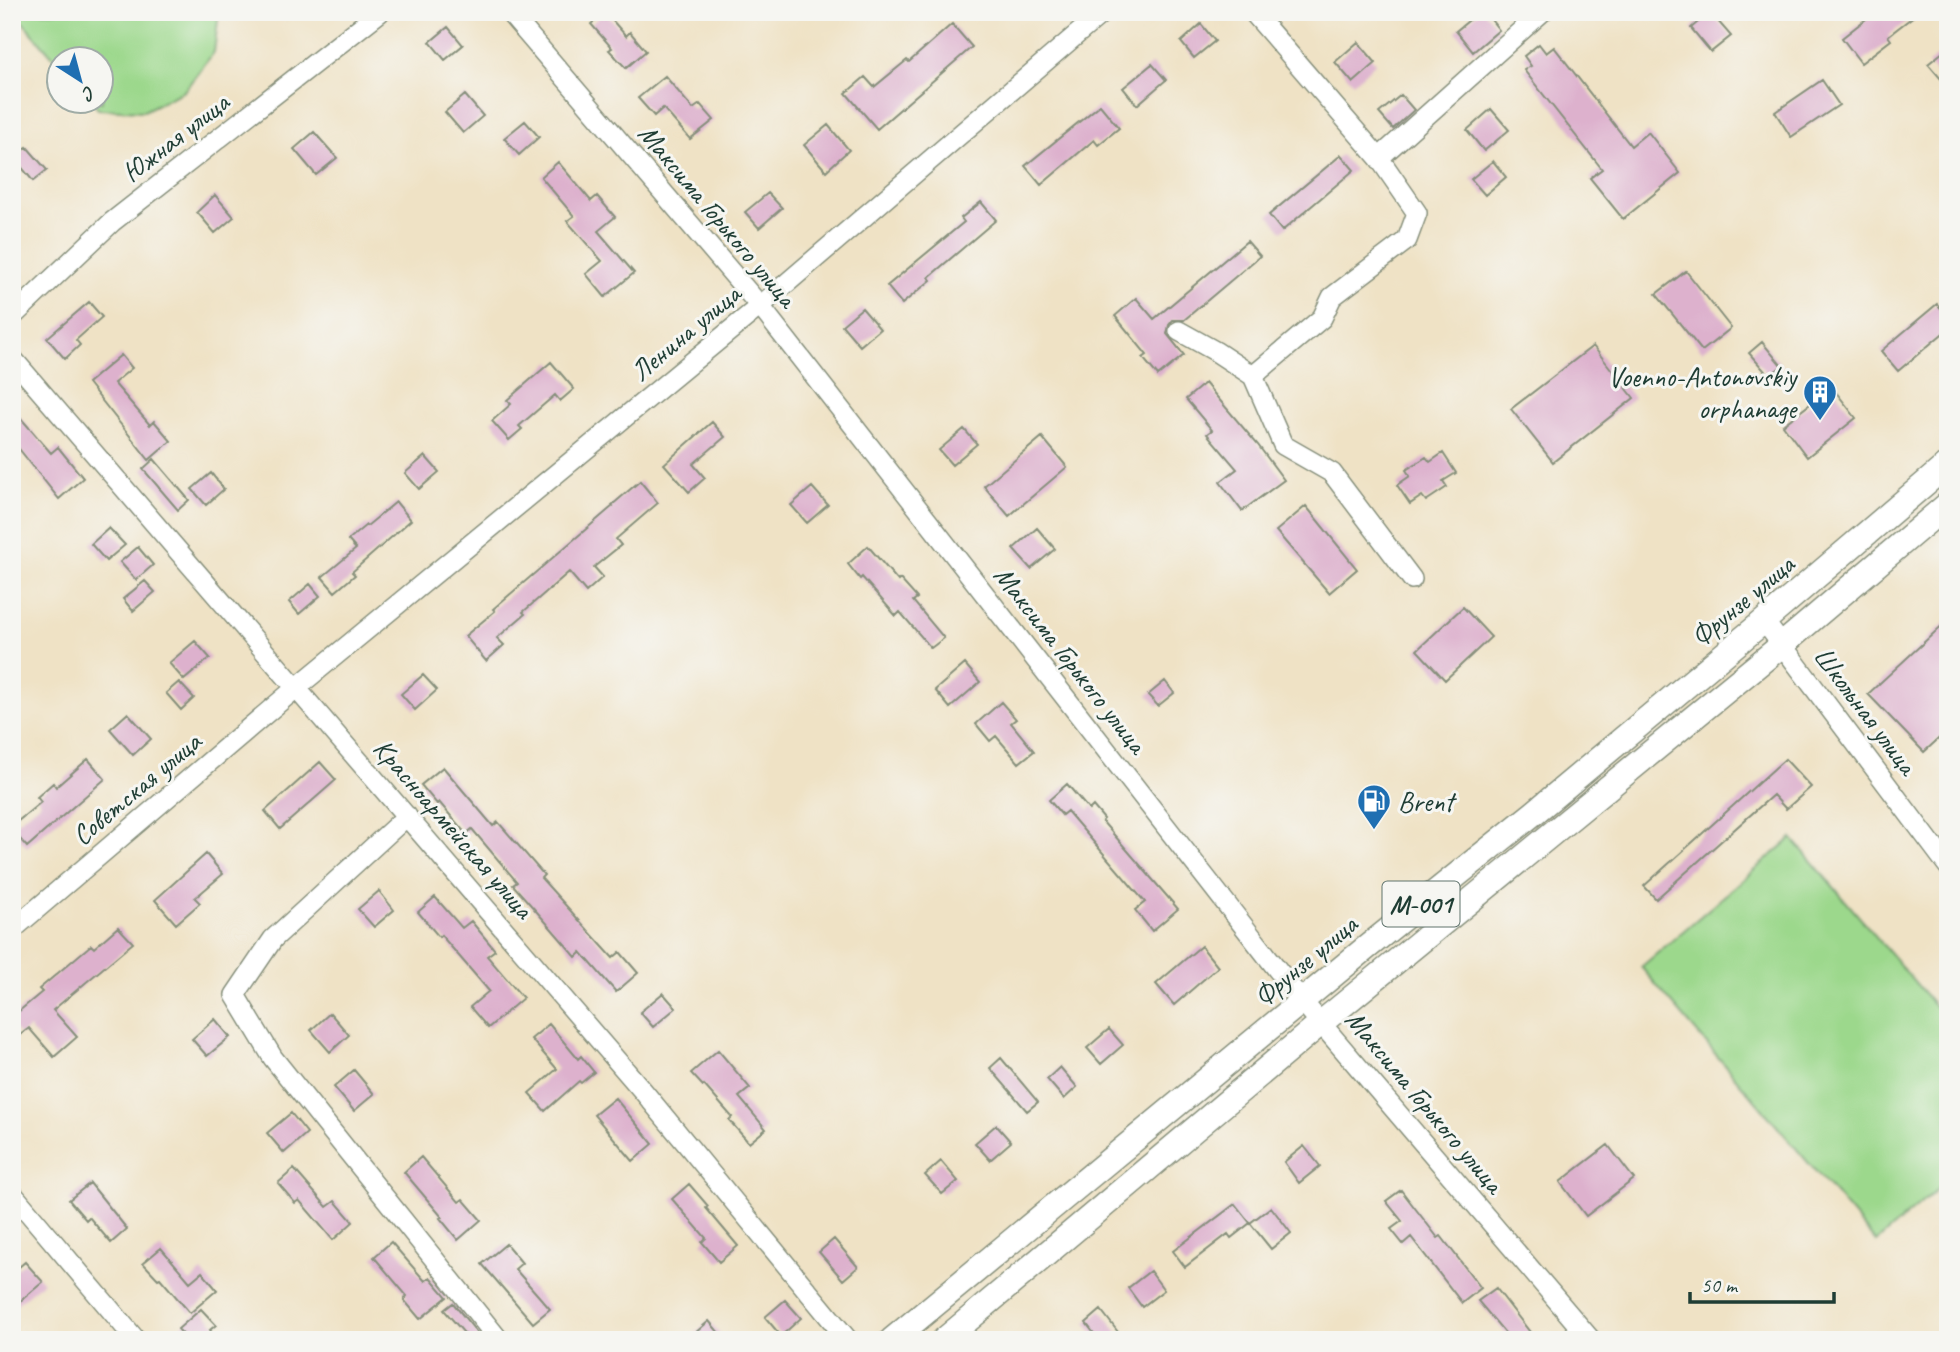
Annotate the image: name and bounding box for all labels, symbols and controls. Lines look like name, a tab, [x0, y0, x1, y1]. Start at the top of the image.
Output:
north arrow	[46, 46, 116, 116]
text: С	[76, 80, 100, 107]
street label: Южная улица	[115, 84, 237, 190]
street label: Максима Горького улица	[631, 117, 806, 316]
street label: Ленина улица	[623, 275, 749, 388]
place label: Voenno-Antonovskiy orphanage	[1608, 359, 1798, 426]
building icon: Voenno-Antonovskiy orphanage	[1801, 373, 1839, 422]
street label: Фрунзе улица	[1683, 546, 1803, 654]
street label: Максима Горького улица	[986, 559, 1156, 762]
street label: Школьная улица	[1806, 639, 1927, 783]
street label: Советская улица	[65, 723, 209, 853]
street label: Красноармейская улица	[366, 731, 542, 927]
fuel station icon: Brent	[1355, 782, 1393, 831]
place label: Brent	[1398, 784, 1457, 819]
road number: M-001	[1382, 882, 1460, 926]
street label: Фрунзе улица	[1246, 906, 1366, 1014]
street label: Максима Горького улица	[1338, 1003, 1513, 1202]
scale bar	[1690, 1261, 1834, 1305]
text: 50 m	[1701, 1272, 1739, 1298]

